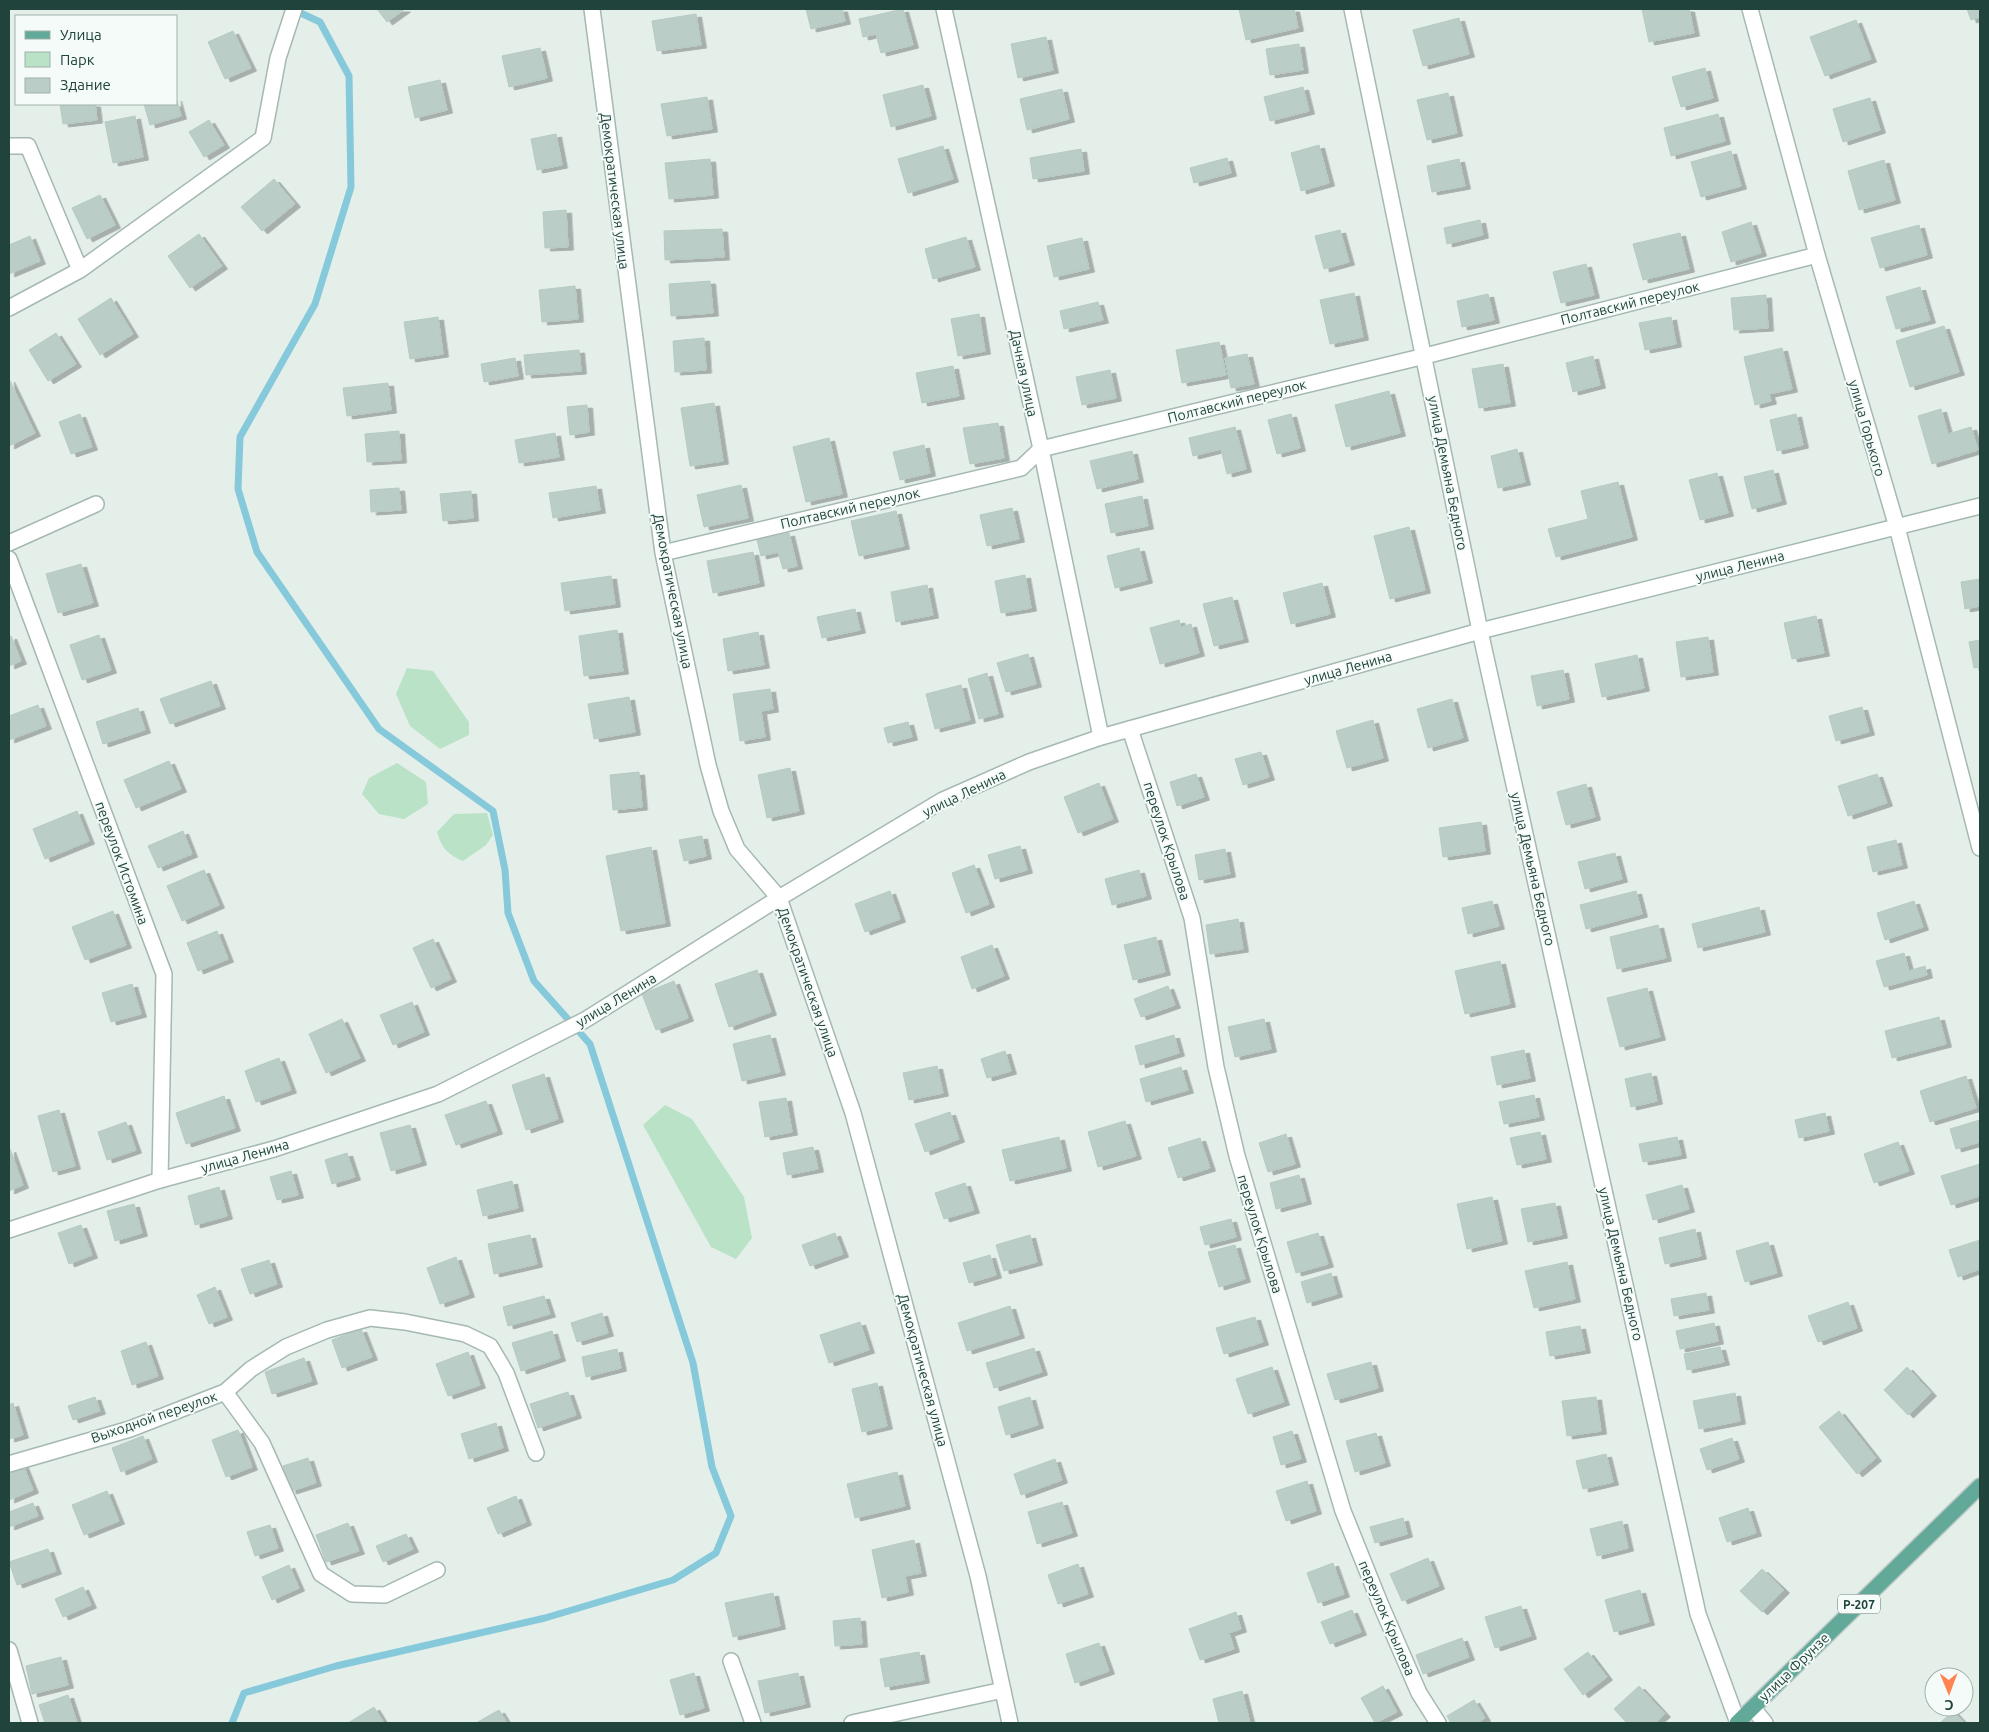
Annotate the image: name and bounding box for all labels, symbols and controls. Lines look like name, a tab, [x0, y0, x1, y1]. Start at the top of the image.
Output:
legend	[15, 15, 178, 105]
text: Улица	[60, 26, 102, 43]
text: Парк	[60, 51, 95, 68]
text: Здание	[60, 76, 111, 93]
street label: Демократическая улица	[597, 112, 633, 270]
street label: Полтавский переулок	[1559, 278, 1701, 328]
street label: Дачная улица	[1007, 328, 1041, 418]
street label: Полтавский переулок	[1166, 376, 1308, 426]
street label: улица Горького	[1846, 378, 1888, 478]
street label: улица Демьяна Бедного	[1425, 394, 1471, 552]
street label: Полтавский переулок	[779, 484, 921, 532]
street label: Демократическая улица	[650, 512, 696, 670]
street label: улица Ленина	[1694, 547, 1786, 585]
street label: улица Ленина	[1302, 648, 1394, 688]
street label: улица Ленина	[920, 766, 1008, 820]
street label: переулок Крылова	[1140, 780, 1194, 902]
street label: улица Демьяна Бедного	[1508, 791, 1558, 947]
street label: переулок Истомина	[92, 799, 152, 927]
street label: Демократическая улица	[775, 905, 841, 1059]
street label: улица Ленина	[573, 970, 659, 1030]
street label: улица Ленина	[199, 1136, 291, 1176]
street label: переулок Крылова	[1234, 1173, 1286, 1295]
street label: улица Демьяна Бедного	[1596, 1186, 1646, 1342]
street label: Демократическая улица	[895, 1292, 951, 1448]
street label: Выходной переулок	[89, 1388, 219, 1446]
street label: переулок Крылова	[1356, 1558, 1418, 1678]
road number: Р-207	[1838, 1595, 1880, 1614]
street label: улица Фрунзе	[1756, 1630, 1832, 1704]
north arrow	[1924, 1667, 1974, 1717]
text: С	[1945, 1697, 1954, 1713]

